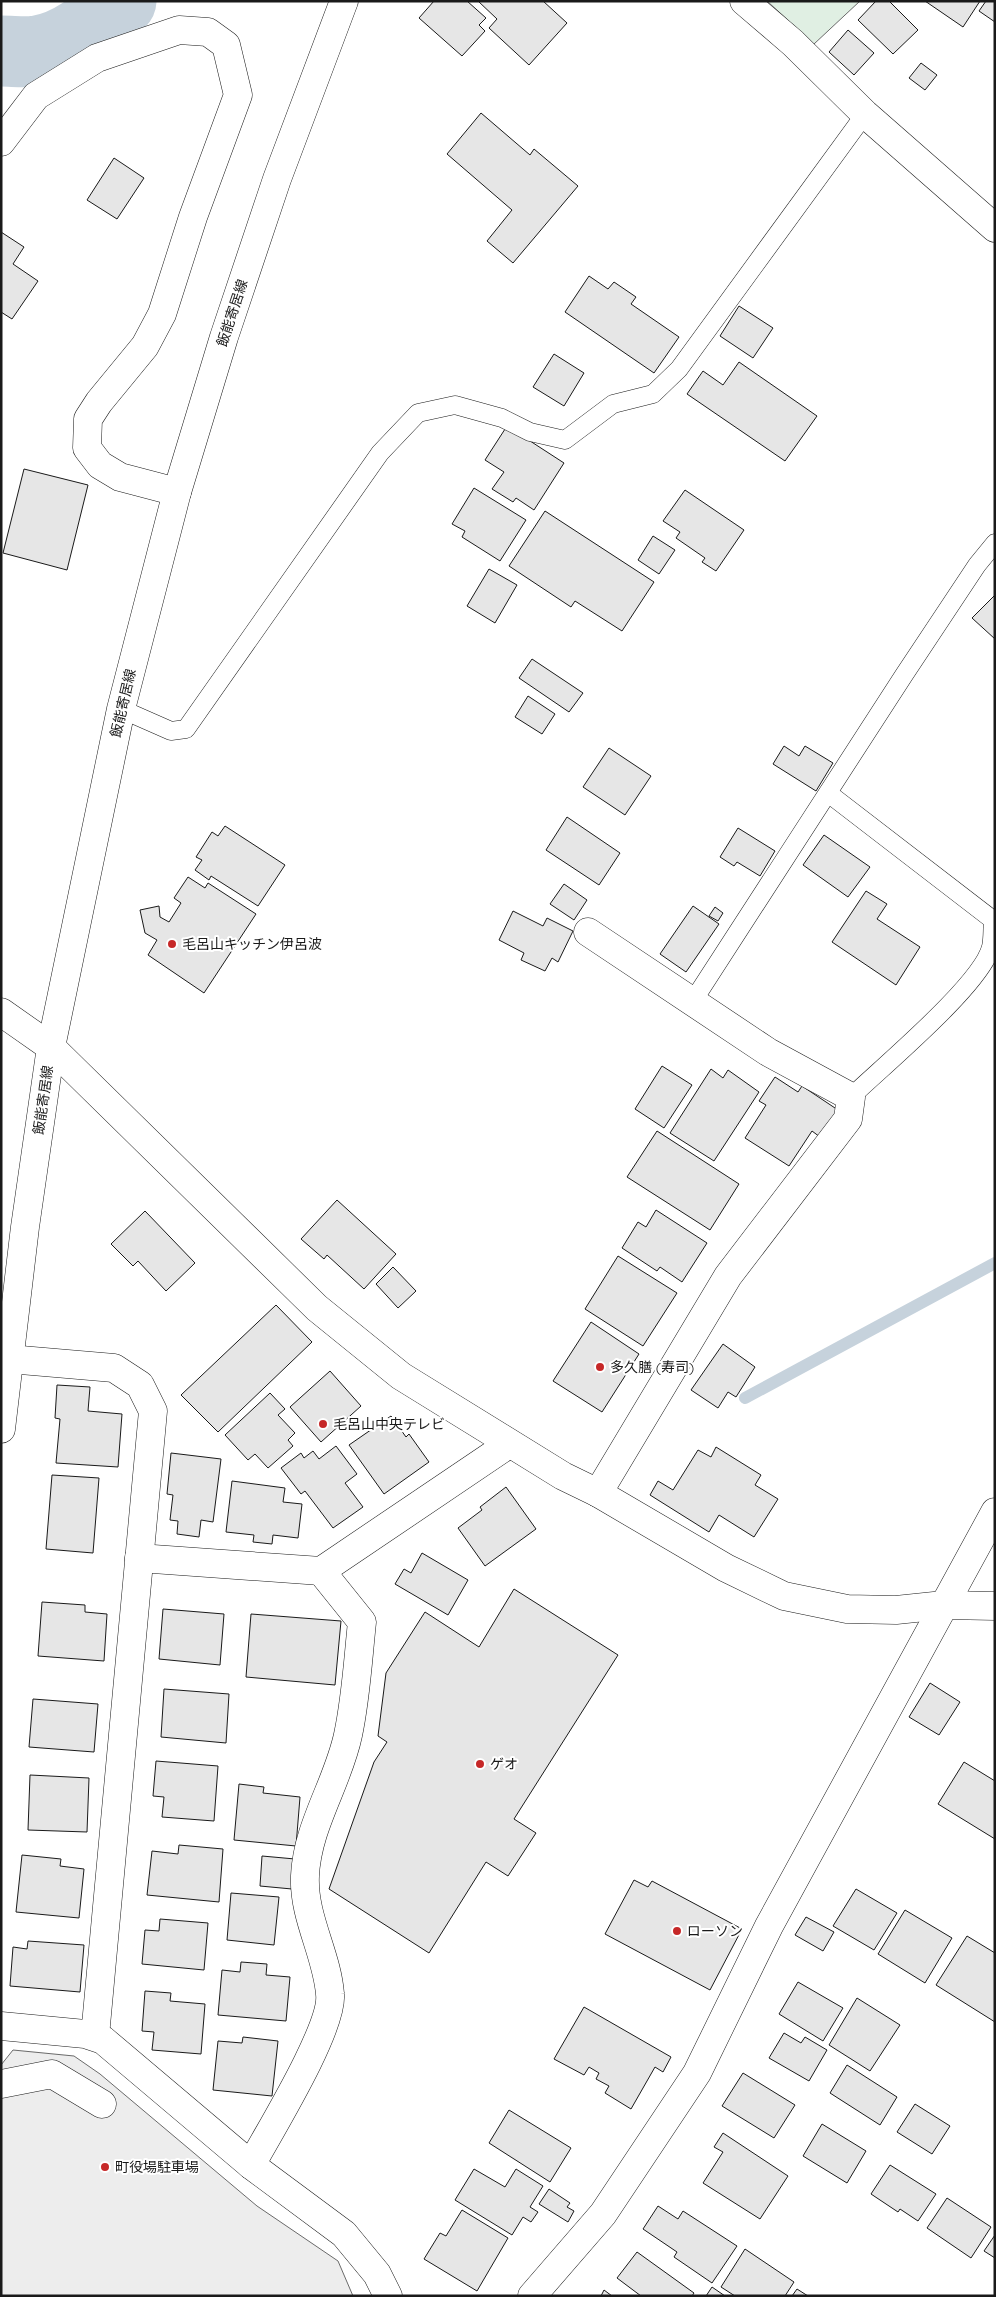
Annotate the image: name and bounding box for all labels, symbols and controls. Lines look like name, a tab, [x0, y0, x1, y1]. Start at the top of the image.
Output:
street label: 飯能寄居線	[213, 277, 251, 349]
street label: 飯能寄居線	[106, 667, 140, 739]
place label: 毛呂山キッチン伊呂波	[182, 935, 322, 953]
marker: 毛呂山キッチン伊呂波	[166, 938, 178, 950]
street label: 飯能寄居線	[29, 1064, 57, 1136]
place label: 多久膳 (寿司)	[610, 1358, 694, 1376]
marker: 多久膳 (寿司)	[594, 1361, 606, 1373]
place label: 毛呂山中央テレビ	[333, 1415, 445, 1433]
marker: 毛呂山中央テレビ	[317, 1418, 329, 1430]
place label: ゲオ	[490, 1755, 518, 1773]
marker: ゲオ	[474, 1758, 486, 1770]
place label: ローソン	[687, 1922, 743, 1940]
marker: ローソン	[671, 1925, 683, 1937]
place label: 町役場駐車場	[115, 2158, 199, 2176]
marker: 町役場駐車場	[99, 2161, 111, 2173]

